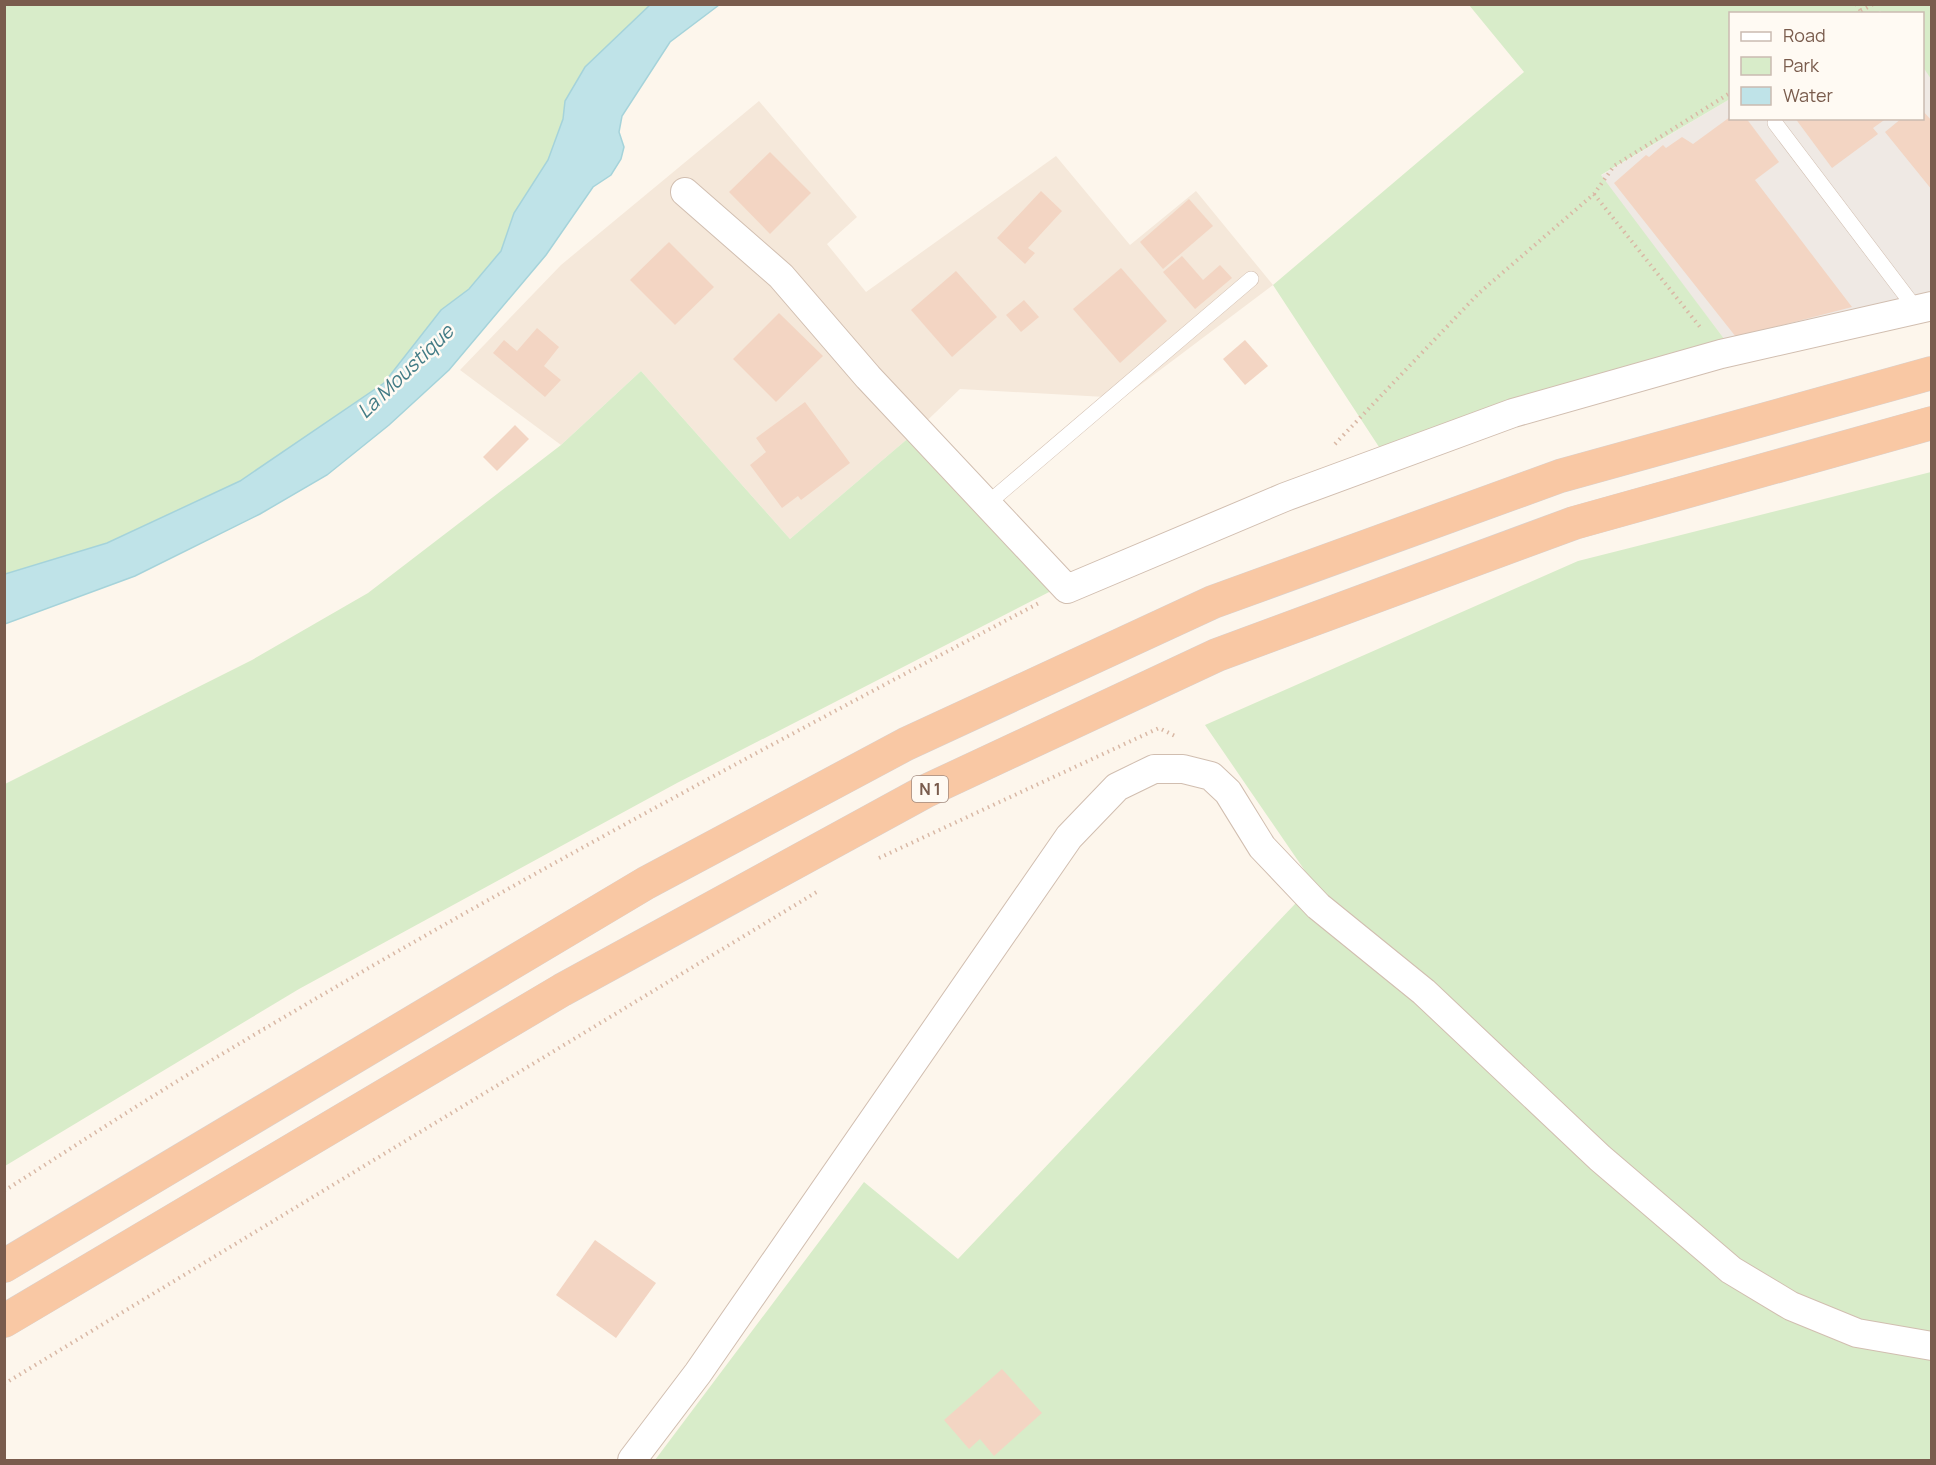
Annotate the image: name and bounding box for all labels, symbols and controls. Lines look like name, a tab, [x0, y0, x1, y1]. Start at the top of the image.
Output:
legend	[1729, 12, 1924, 120]
text: Road	[1783, 23, 1826, 47]
text: Park	[1783, 53, 1820, 77]
text: Water	[1783, 83, 1833, 107]
water label: La Moustique	[351, 317, 460, 424]
road number: N 1	[912, 776, 948, 802]

